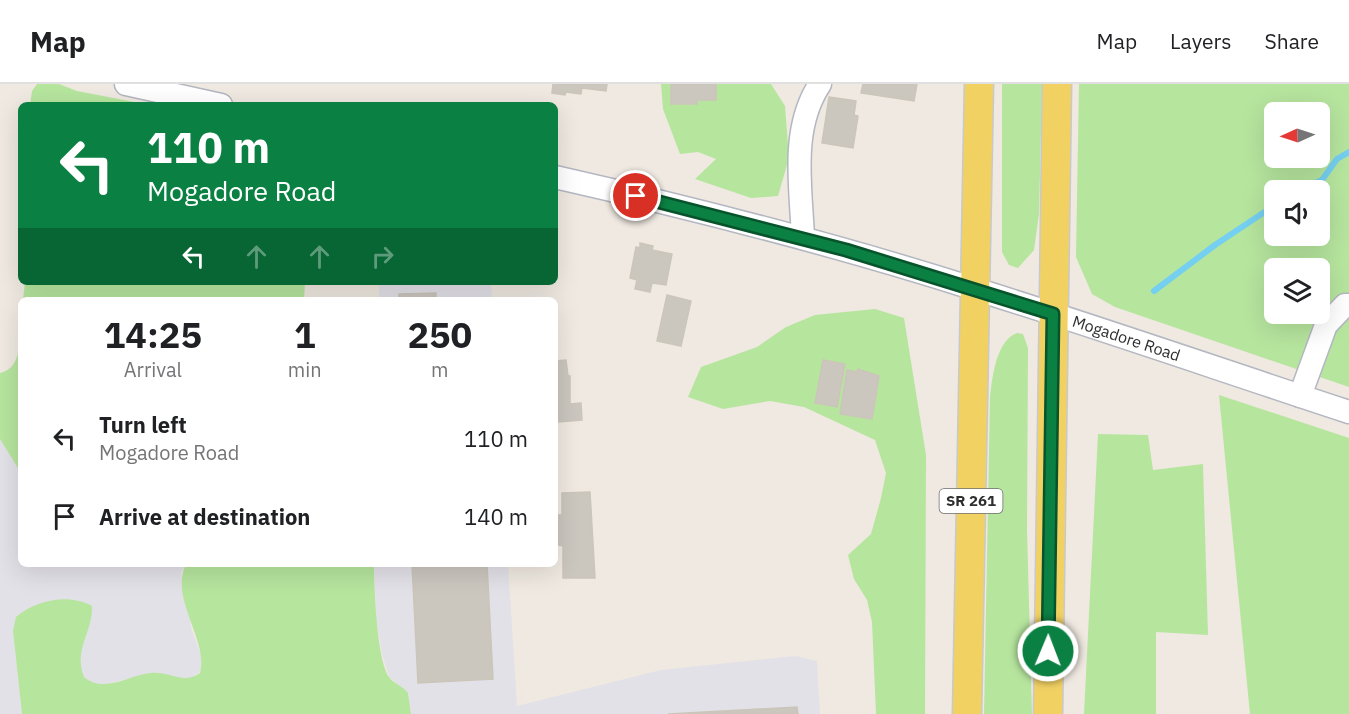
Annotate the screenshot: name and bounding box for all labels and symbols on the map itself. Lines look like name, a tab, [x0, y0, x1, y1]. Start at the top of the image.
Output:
north arrow	[1264, 102, 1330, 168]
pin	[610, 170, 661, 221]
street label: Mogadore Road	[1070, 311, 1183, 365]
road number: SR 261	[940, 489, 1002, 513]
position arrow	[1016, 619, 1080, 683]

